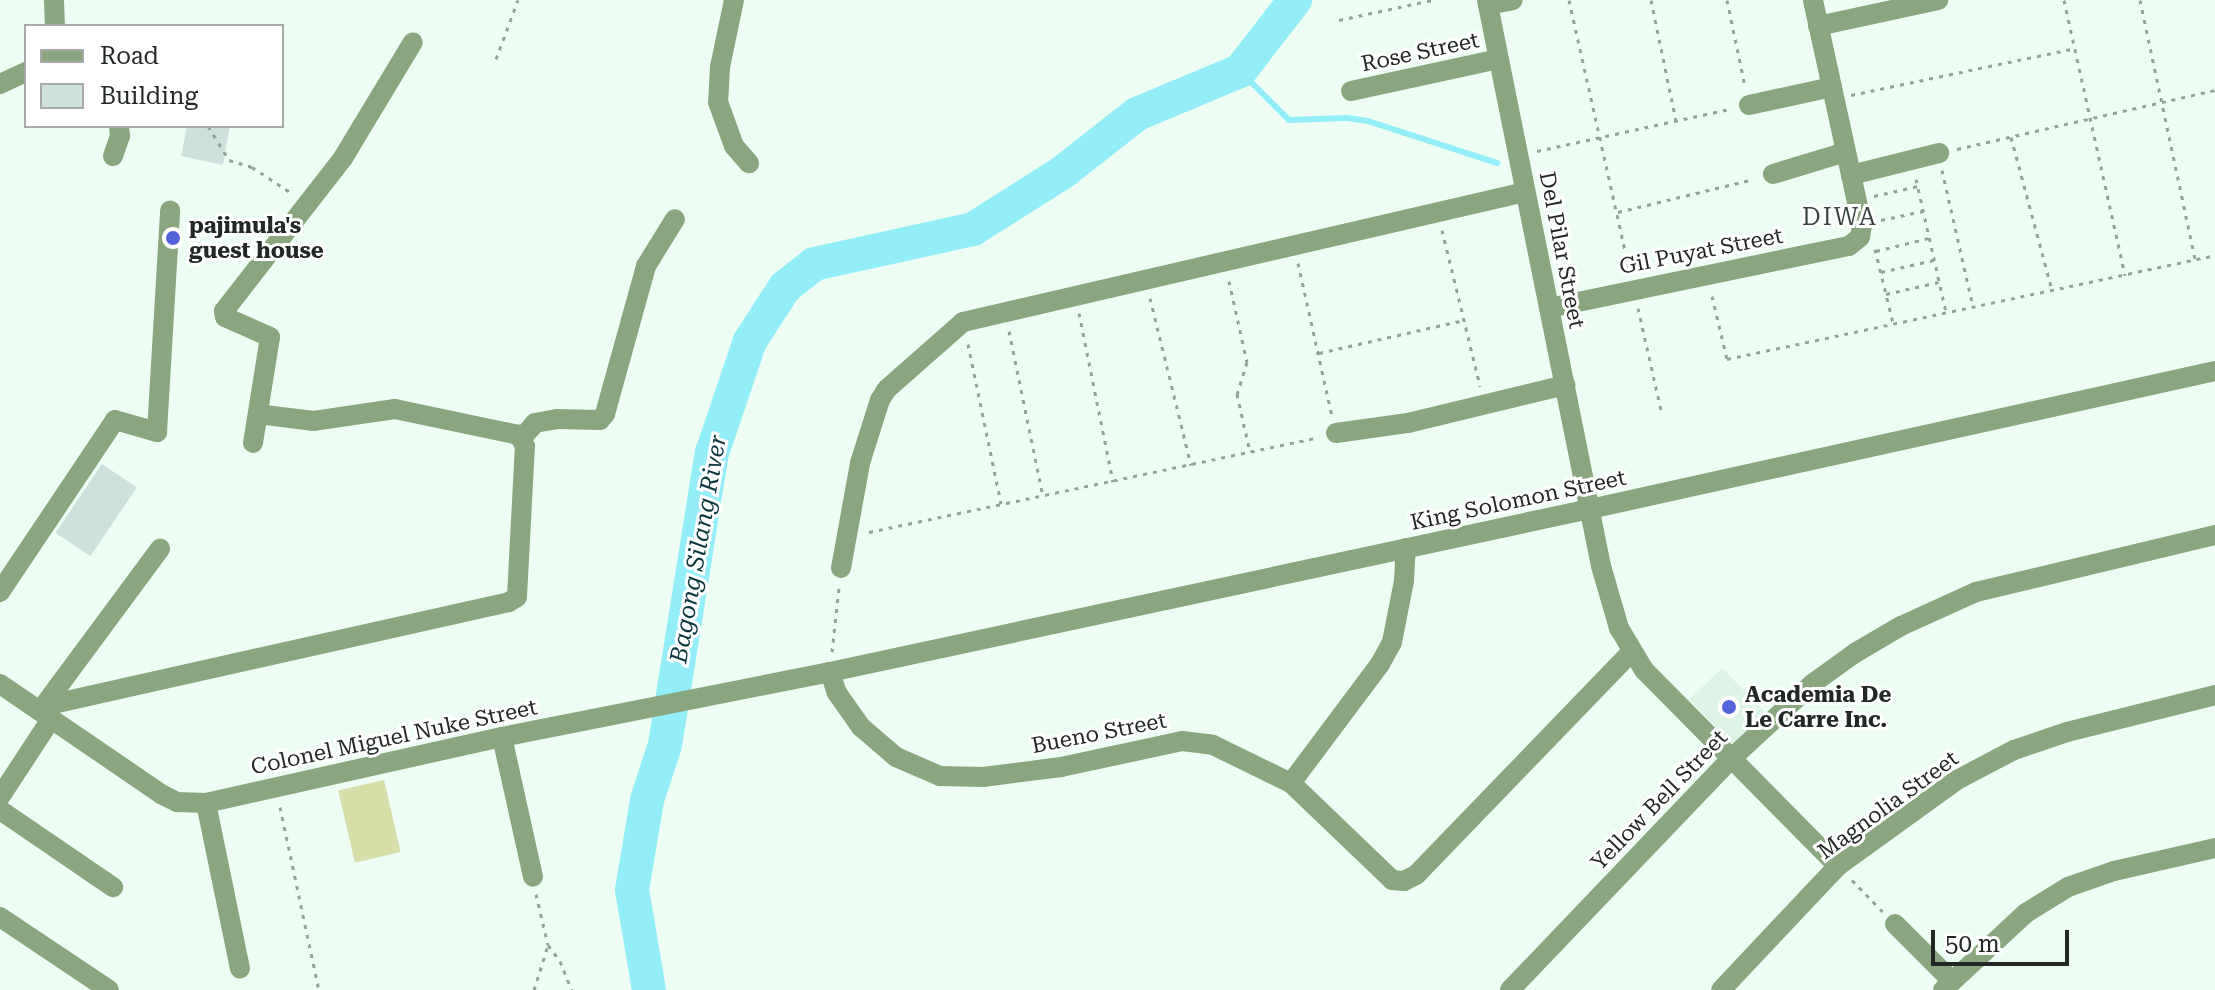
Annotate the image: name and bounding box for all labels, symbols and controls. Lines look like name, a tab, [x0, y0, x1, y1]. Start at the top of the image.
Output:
legend	[24, 24, 284, 128]
street label: Rose Street	[1359, 27, 1481, 77]
text: Road	[100, 42, 159, 70]
text: Building	[100, 82, 198, 110]
street label: Del Pilar Street	[1534, 169, 1590, 331]
district label: DIWA	[1802, 204, 1878, 232]
place label: pajimula's guest house	[189, 212, 324, 264]
street label: Gil Puyat Street	[1617, 222, 1785, 280]
marker: pajimula's guest house	[164, 229, 182, 247]
water label: Bagong Silang River	[665, 433, 733, 665]
street label: King Solomon Street	[1408, 464, 1628, 536]
place label: Academia De Le Carre Inc.	[1745, 681, 1891, 732]
street label: Colonel Miguel Nuke Street	[249, 694, 539, 780]
marker: Academia De Le Carre Inc.	[1720, 698, 1738, 716]
street label: Bueno Street	[1029, 707, 1169, 759]
street label: Yellow Bell Street	[1585, 724, 1733, 876]
street label: Magnolia Street	[1813, 745, 1963, 865]
scale bar	[1935, 914, 2073, 964]
text: 50 m	[1945, 930, 2000, 958]

